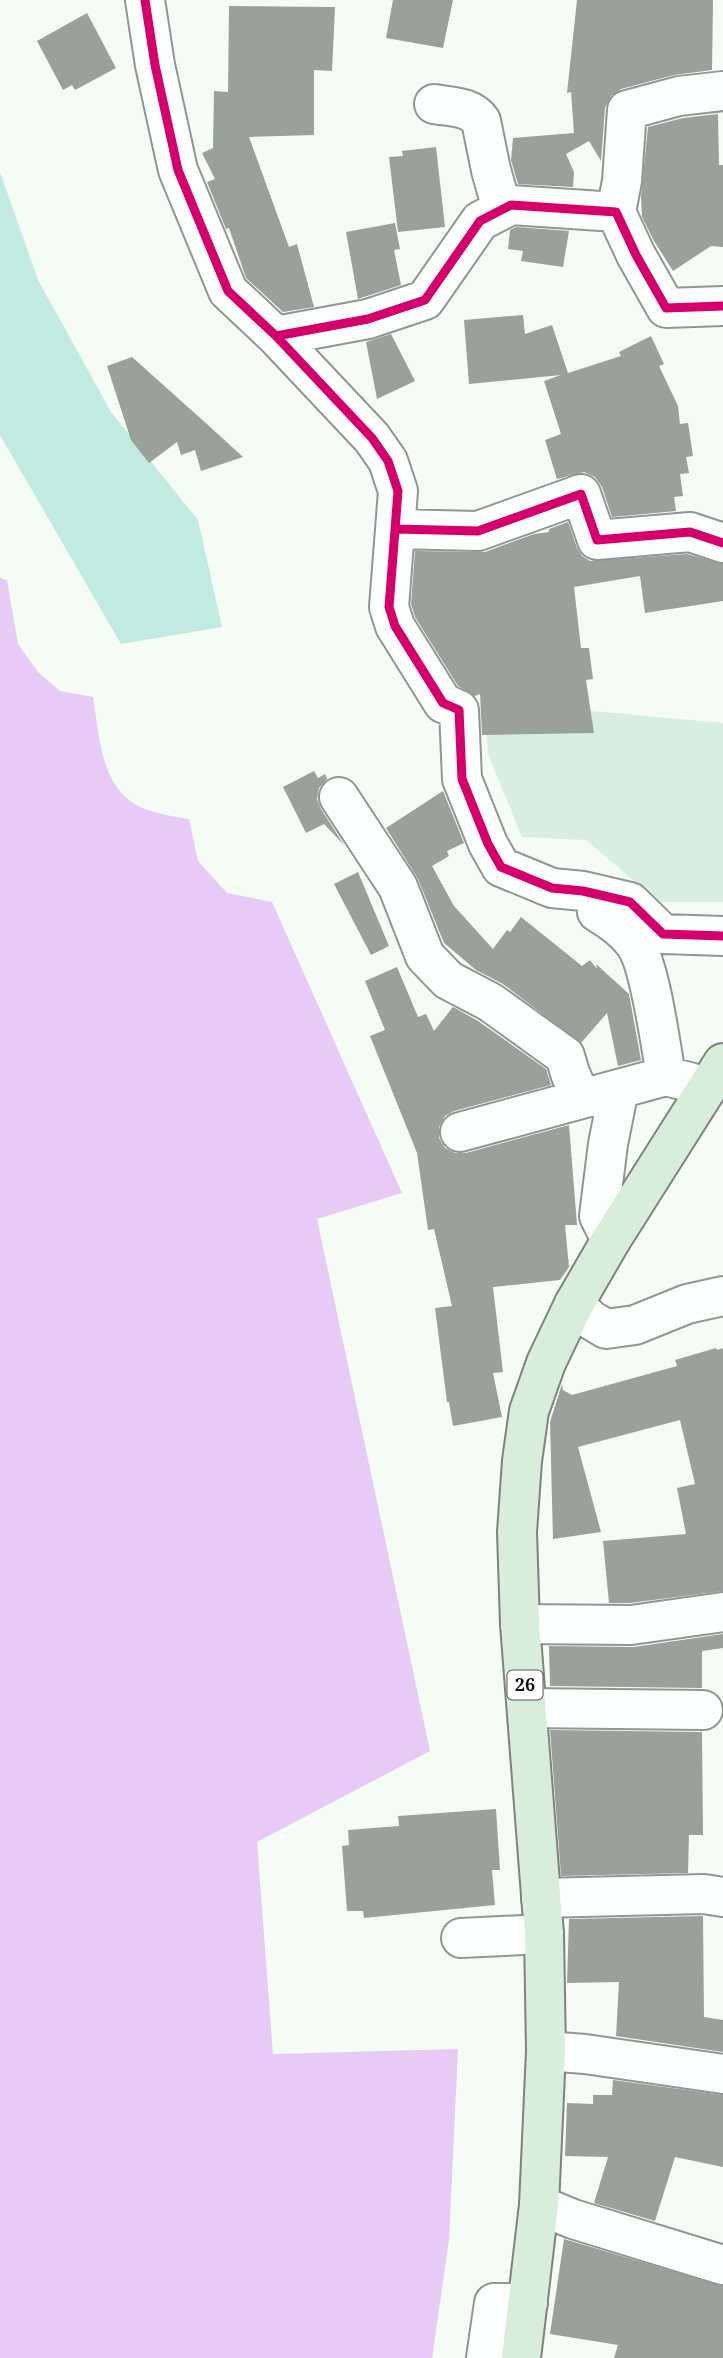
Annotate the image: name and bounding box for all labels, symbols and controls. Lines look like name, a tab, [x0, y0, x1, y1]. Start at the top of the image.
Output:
road number: 26	[508, 1670, 542, 1700]

